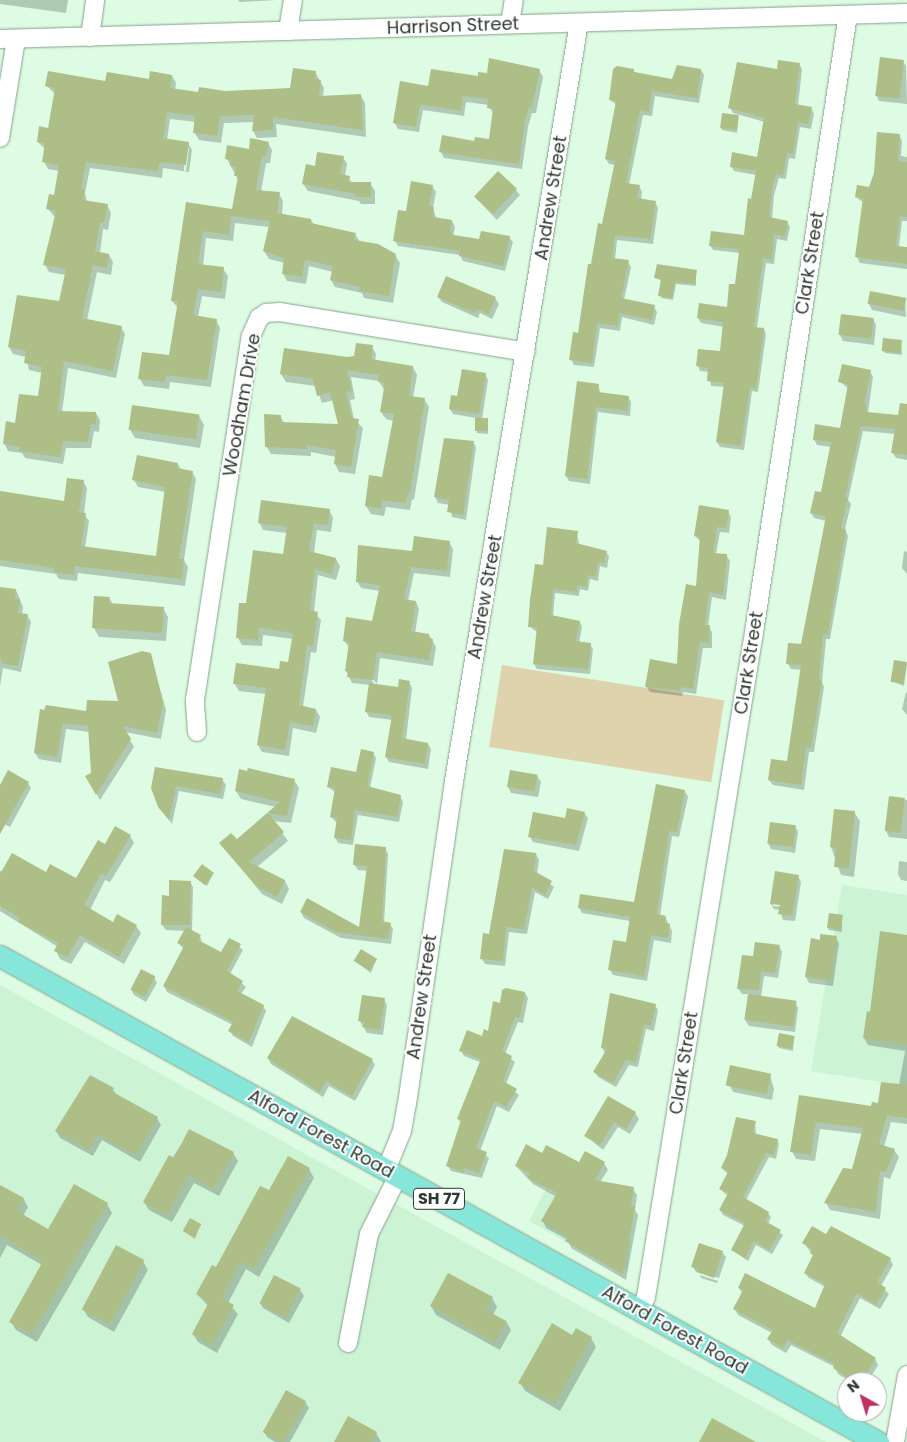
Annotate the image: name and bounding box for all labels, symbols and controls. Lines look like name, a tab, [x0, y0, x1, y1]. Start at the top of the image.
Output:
street label: Harrison Street	[386, 13, 520, 39]
street label: Andrew Street	[530, 134, 572, 262]
street label: Clark Street	[791, 210, 829, 316]
street label: Woodham Drive	[219, 332, 265, 478]
street label: Andrew Street	[463, 533, 507, 661]
street label: Clark Street	[730, 610, 768, 716]
street label: Andrew Street	[403, 933, 441, 1061]
street label: Clark Street	[665, 1010, 703, 1116]
street label: Alford Forest Road	[244, 1085, 398, 1183]
road number: SH 77	[413, 1186, 465, 1212]
street label: Alford Forest Road	[598, 1281, 752, 1379]
north arrow	[837, 1372, 887, 1422]
text: N	[843, 1375, 864, 1397]

